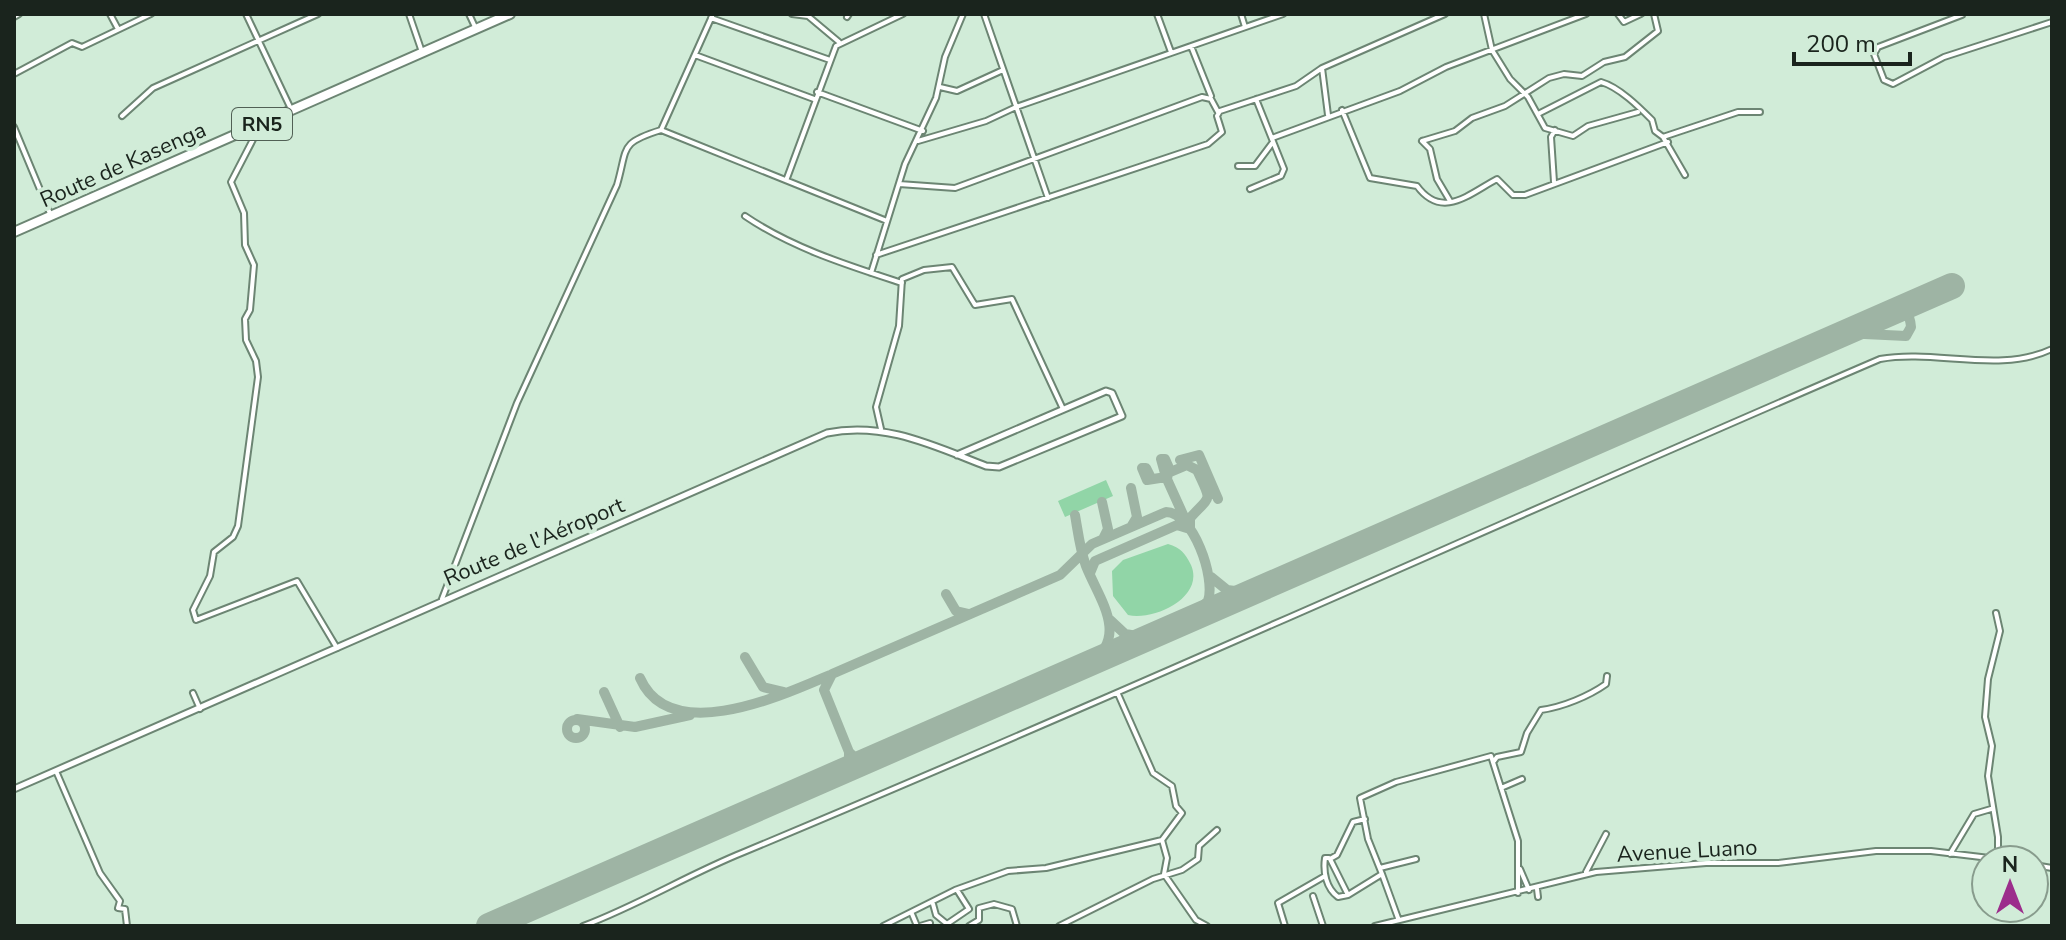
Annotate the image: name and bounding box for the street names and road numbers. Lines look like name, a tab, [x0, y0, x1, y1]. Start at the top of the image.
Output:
road number: RN5	[232, 108, 292, 140]
street label: Route de Kasenga	[35, 115, 211, 215]
street label: Route de l'Aéroport	[439, 490, 629, 594]
street label: Avenue Luano	[1616, 832, 1758, 870]

